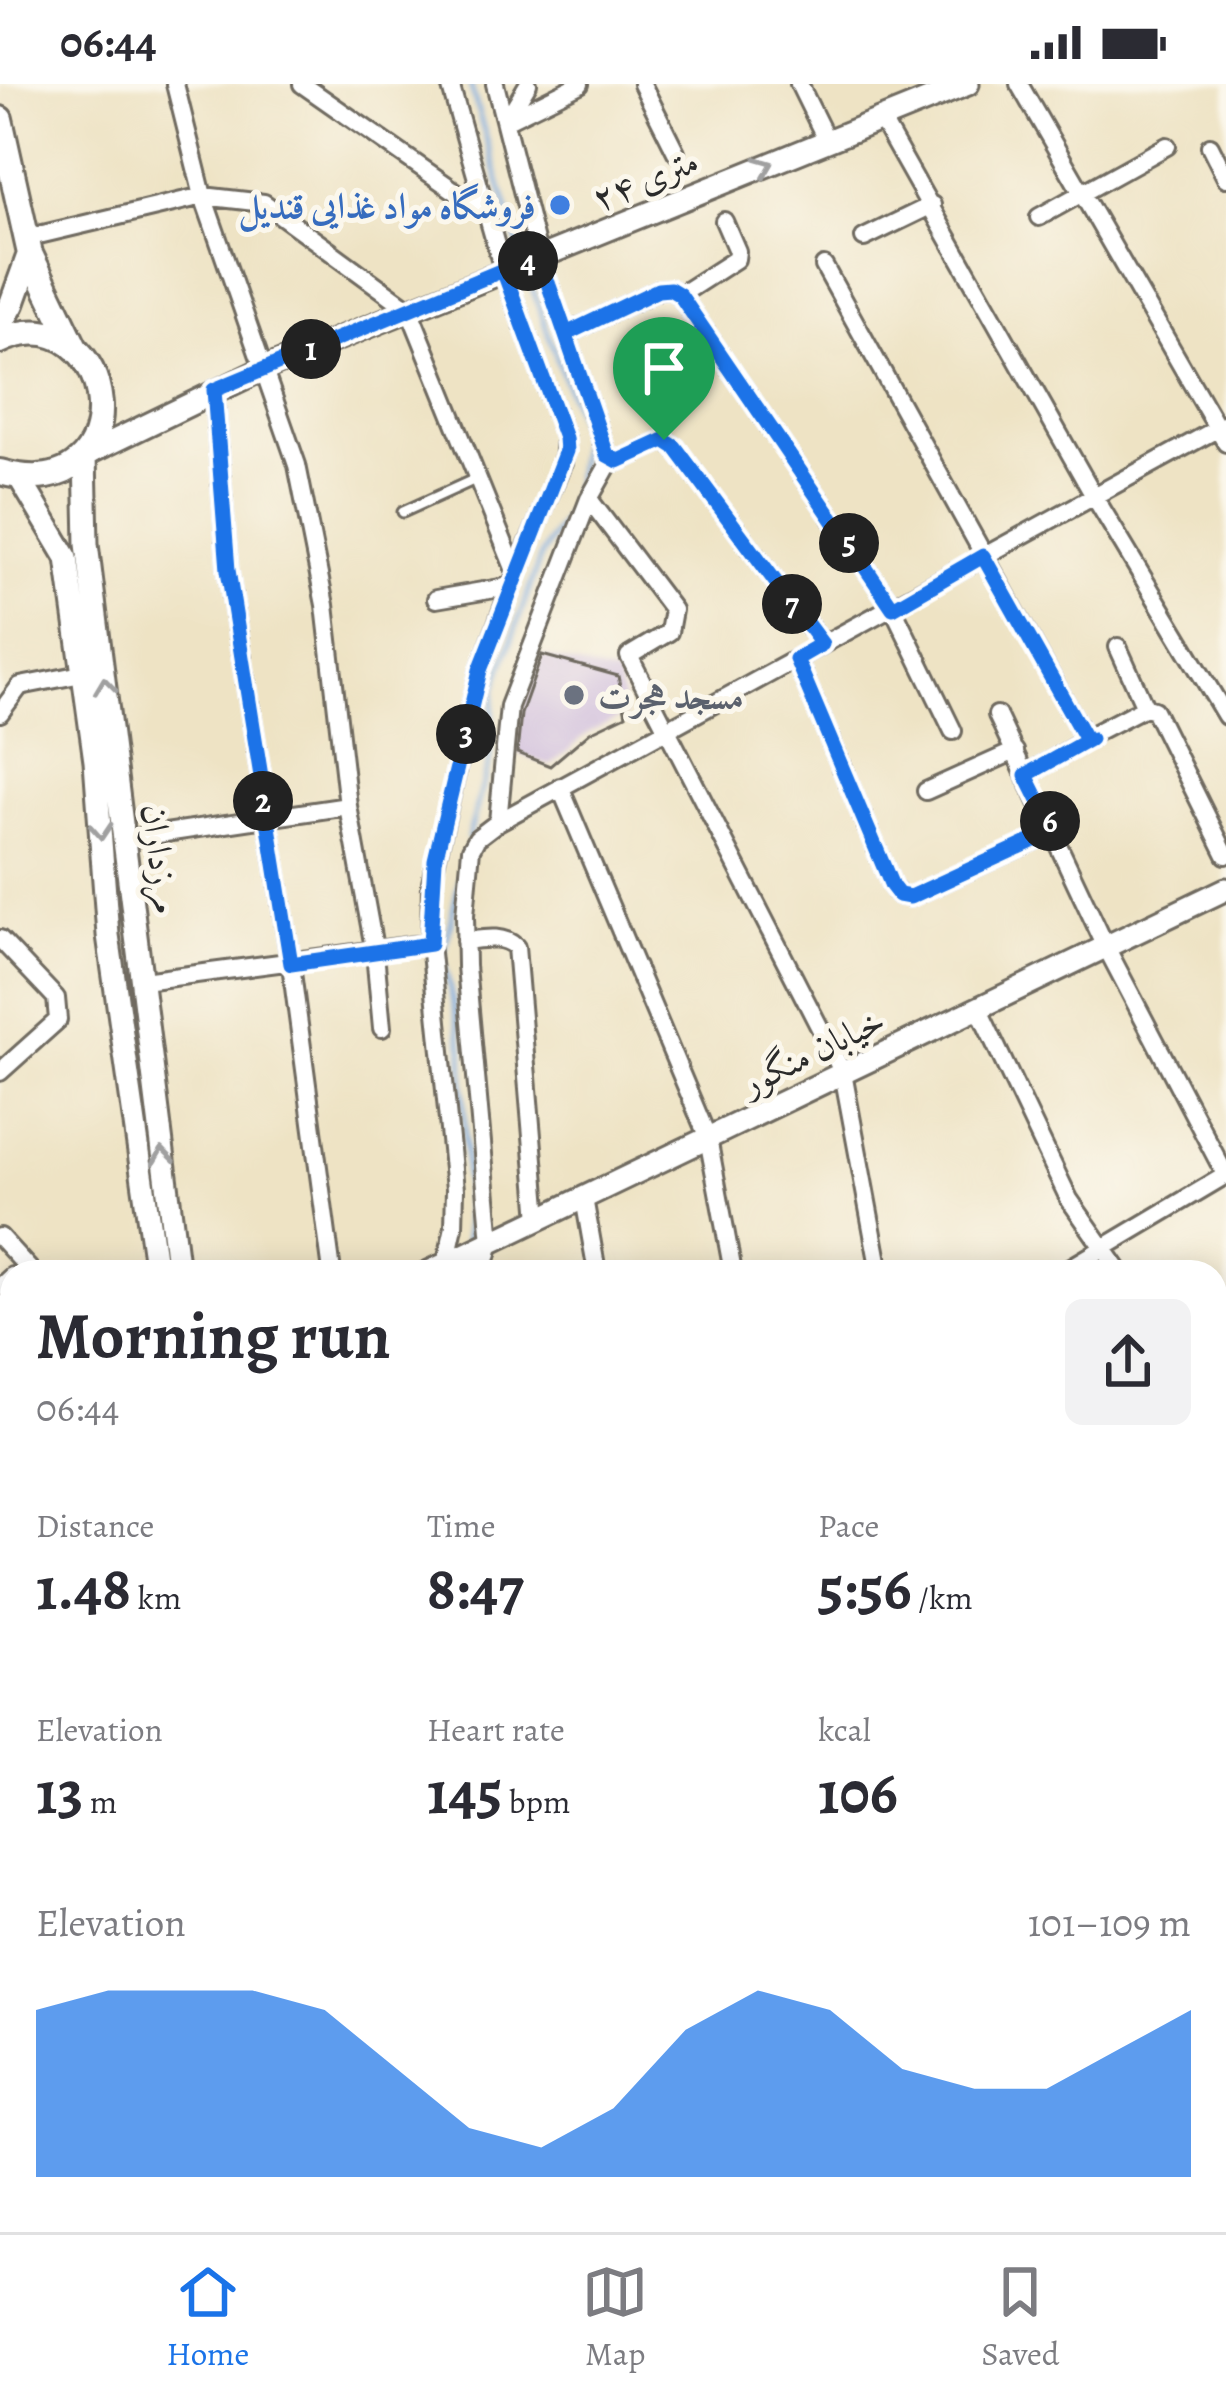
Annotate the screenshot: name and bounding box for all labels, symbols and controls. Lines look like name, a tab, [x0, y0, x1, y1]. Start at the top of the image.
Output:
text: 06:44	[60, 11, 157, 73]
street label: ۲۴ متری	[585, 136, 705, 222]
one-way arrow	[753, 156, 774, 180]
place label: فروشگاه مواد غذایی قندیل	[238, 181, 536, 232]
marker: فروشگاه مواد غذایی قندیل	[547, 192, 573, 218]
pin: 4	[498, 231, 558, 291]
text: 4	[520, 238, 536, 283]
pin	[613, 317, 715, 440]
pin: 1	[281, 319, 341, 379]
text: 1	[305, 326, 317, 371]
icon: arrive	[631, 335, 697, 401]
pin: 5	[819, 513, 879, 573]
text: 5	[842, 520, 856, 565]
pin: 7	[762, 574, 822, 634]
text: 7	[785, 581, 799, 626]
place label: مسجد هجرت	[598, 671, 744, 720]
one-way arrow	[93, 676, 119, 695]
marker: مسجد هجرت	[561, 682, 587, 708]
pin: 3	[436, 704, 496, 764]
text: 3	[459, 711, 473, 756]
pin: 2	[233, 771, 293, 831]
text: 2	[255, 778, 271, 823]
pin: 6	[1020, 791, 1080, 851]
text: 6	[1042, 798, 1058, 843]
street label: مرزداران	[129, 801, 192, 917]
one-way arrow	[87, 822, 113, 841]
street label: خیابان منگور	[730, 995, 893, 1108]
one-way arrow	[151, 1146, 177, 1166]
text: Morning run	[36, 1291, 391, 1381]
button: share	[1065, 1299, 1191, 1425]
text: 06:44	[36, 1381, 119, 1434]
text: Distance	[36, 1503, 154, 1548]
text: Time	[427, 1503, 496, 1548]
text: Pace	[818, 1503, 879, 1548]
text: 1.48	[36, 1548, 131, 1630]
text: 8:47	[427, 1548, 524, 1630]
text: 5:56	[818, 1548, 912, 1630]
text: km	[131, 1575, 181, 1620]
text: /km	[912, 1575, 973, 1620]
text: Elevation	[36, 1707, 163, 1752]
text: Heart rate	[427, 1707, 565, 1752]
text: kcal	[818, 1707, 871, 1752]
text: 13	[36, 1752, 83, 1834]
text: 145	[427, 1752, 502, 1834]
text: 106	[818, 1752, 898, 1834]
text: m	[83, 1779, 117, 1824]
text: bpm	[502, 1779, 571, 1824]
text: Elevation	[36, 1896, 186, 1949]
text: 101–109 m	[1028, 1896, 1191, 1949]
tab: Home	[166, 2259, 249, 2376]
tab: Map	[582, 2259, 648, 2376]
tab: Saved	[981, 2259, 1060, 2376]

